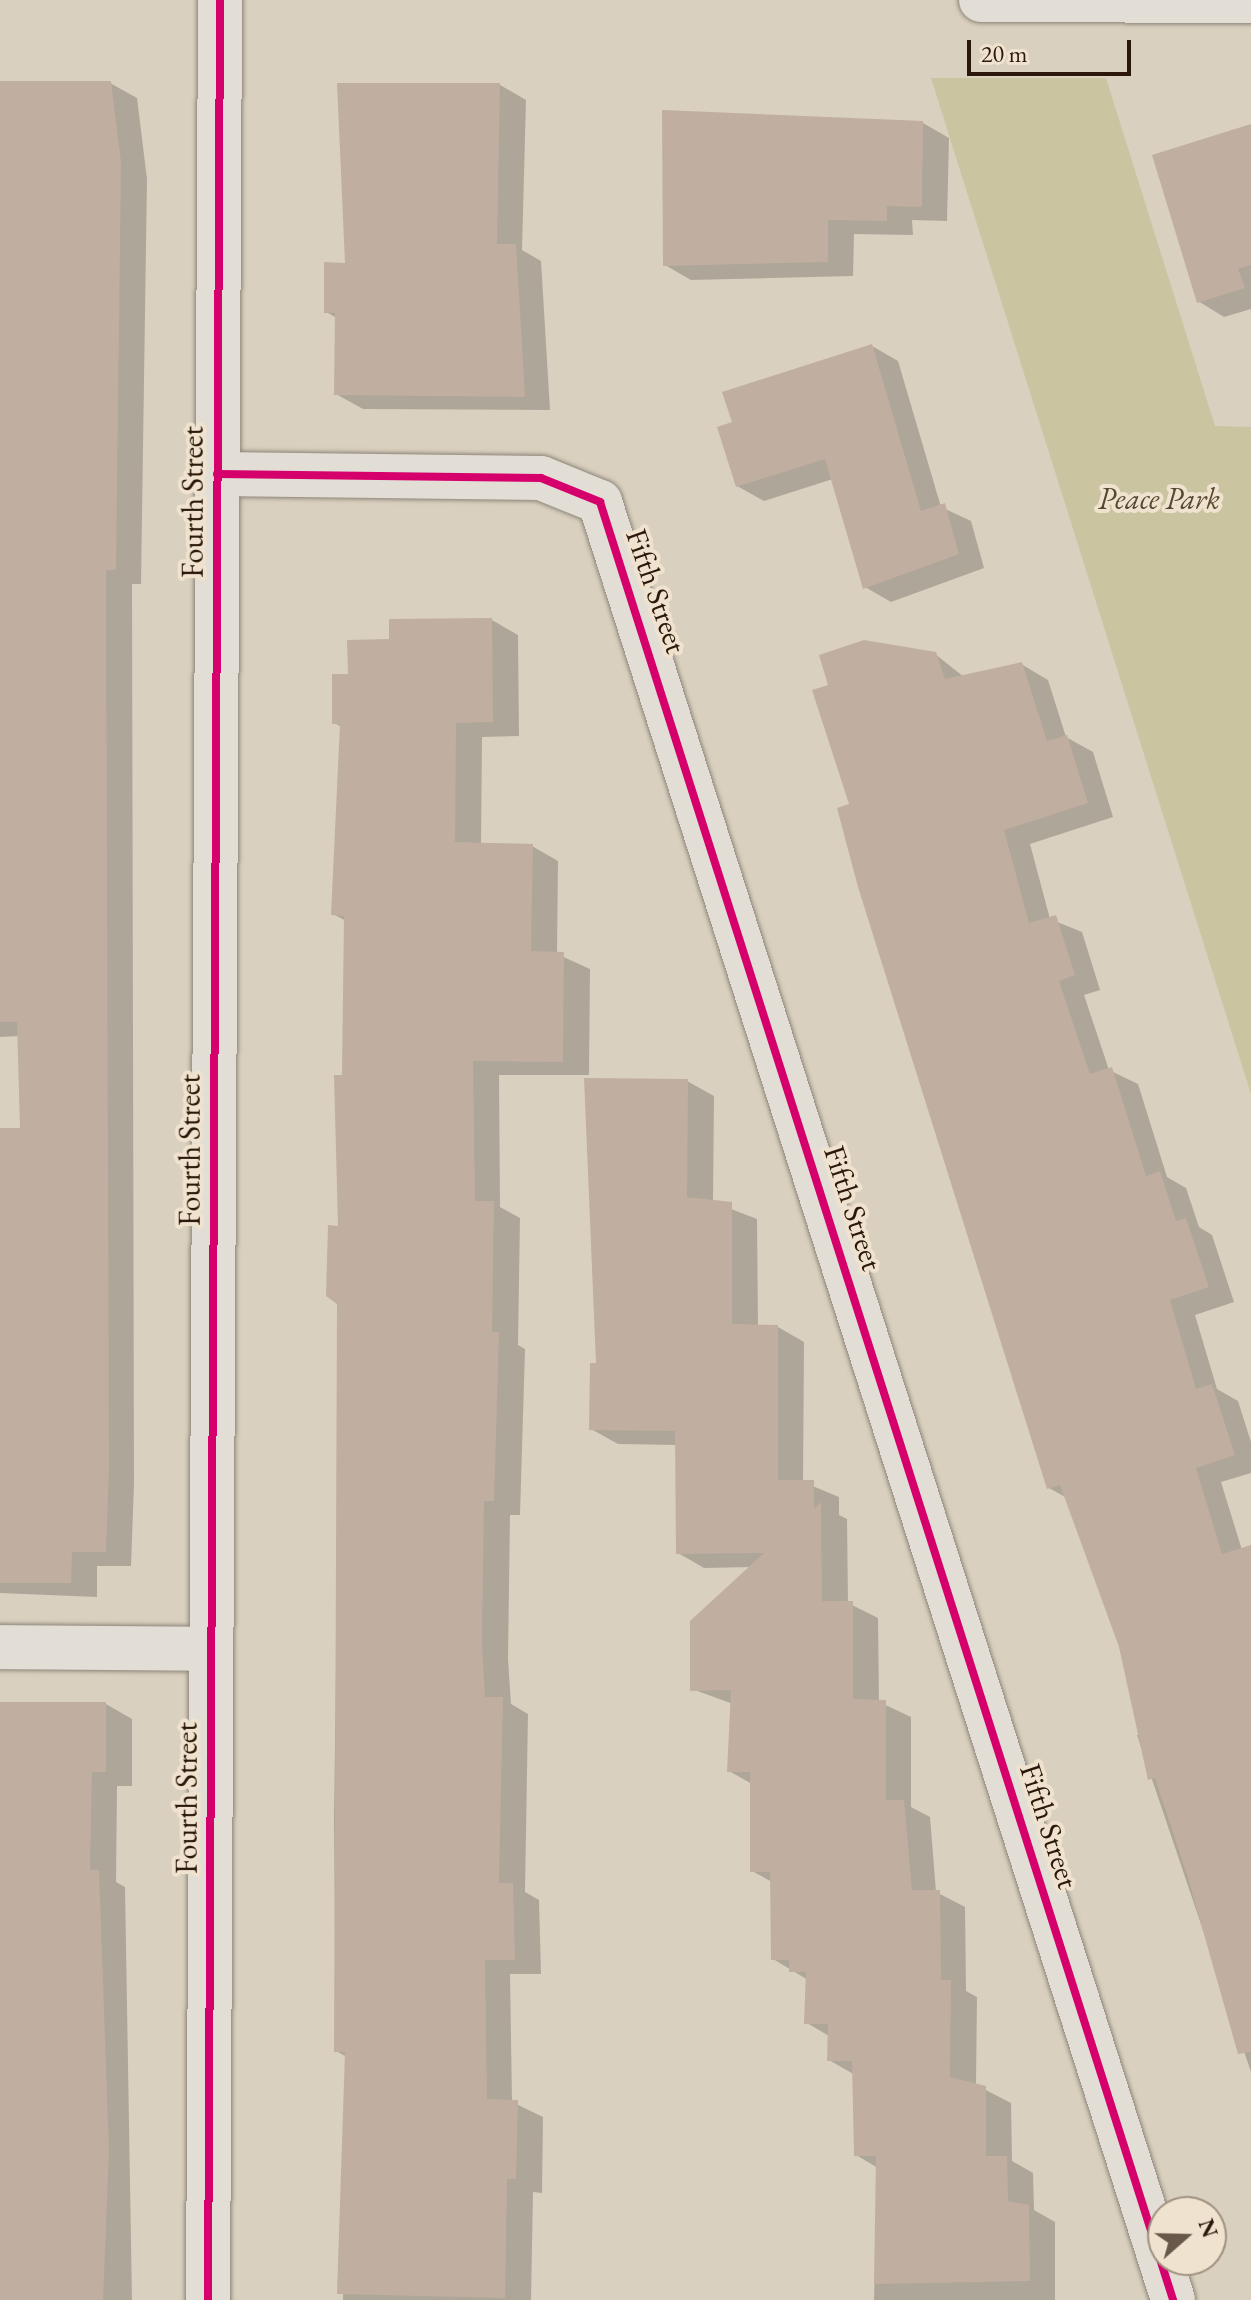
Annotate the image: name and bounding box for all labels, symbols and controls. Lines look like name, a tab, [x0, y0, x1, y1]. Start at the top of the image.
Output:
scale bar	[971, 24, 1135, 74]
text: 20 m	[981, 38, 1028, 69]
street label: Fourth Street	[175, 426, 211, 578]
park label: Peace Park	[1098, 481, 1220, 517]
street label: Fifth Street	[618, 524, 694, 658]
street label: Fourth Street	[172, 1074, 208, 1226]
street label: Fifth Street	[816, 1141, 890, 1275]
street label: Fourth Street	[169, 1722, 205, 1874]
street label: Fifth Street	[1012, 1759, 1086, 1893]
north arrow	[1147, 2196, 1227, 2276]
text: N	[1191, 2215, 1225, 2242]

